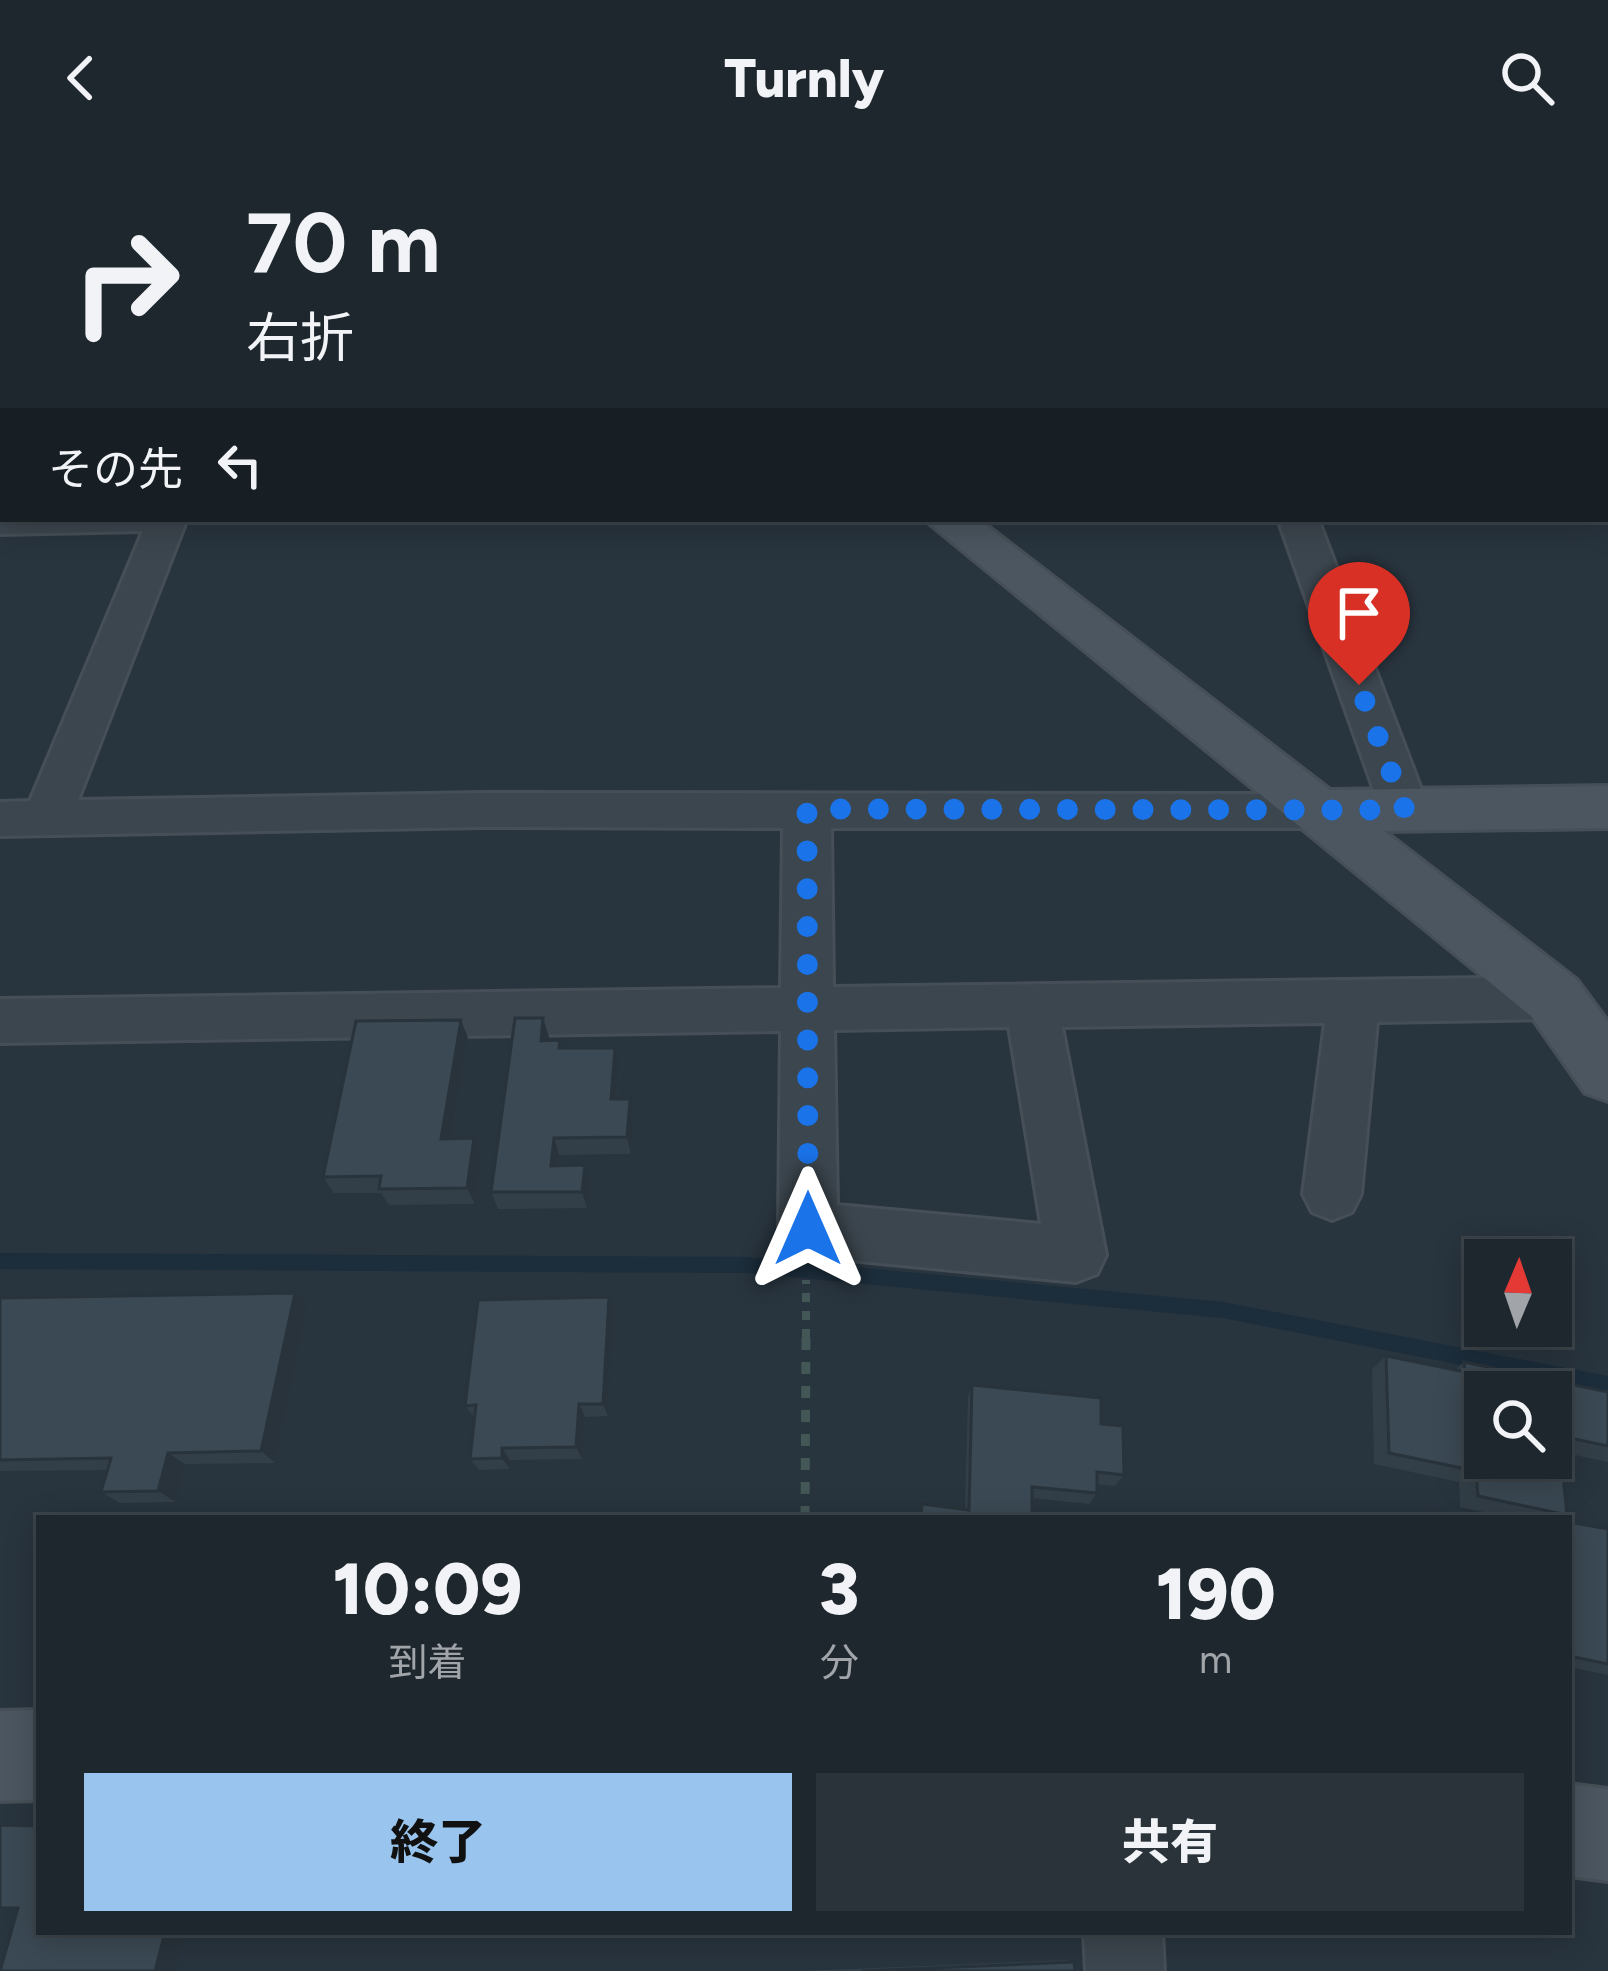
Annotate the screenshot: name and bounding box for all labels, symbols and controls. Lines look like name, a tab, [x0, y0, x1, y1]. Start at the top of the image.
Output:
icon: back	[48, 45, 114, 111]
icon: search	[1494, 45, 1560, 111]
text: Turnly	[724, 46, 884, 111]
text: 70 m	[246, 192, 440, 293]
icon: right	[48, 204, 204, 360]
text: 右折	[246, 306, 354, 371]
icon: left	[207, 432, 273, 498]
text: その先	[48, 442, 183, 496]
pin	[1308, 562, 1410, 685]
icon: arrive	[1326, 580, 1392, 646]
position arrow	[745, 1166, 871, 1292]
north arrow	[1464, 1239, 1572, 1347]
map controls	[1464, 1239, 1572, 1479]
button: search	[1464, 1371, 1572, 1479]
text: 10:09	[332, 1546, 523, 1632]
text: 3	[819, 1546, 859, 1632]
text: 190	[1156, 1551, 1276, 1637]
text: m	[1199, 1636, 1232, 1683]
text: 到着	[388, 1639, 466, 1686]
text: 分	[820, 1639, 859, 1686]
button: 終了	[84, 1773, 792, 1911]
button: 共有	[816, 1773, 1524, 1911]

